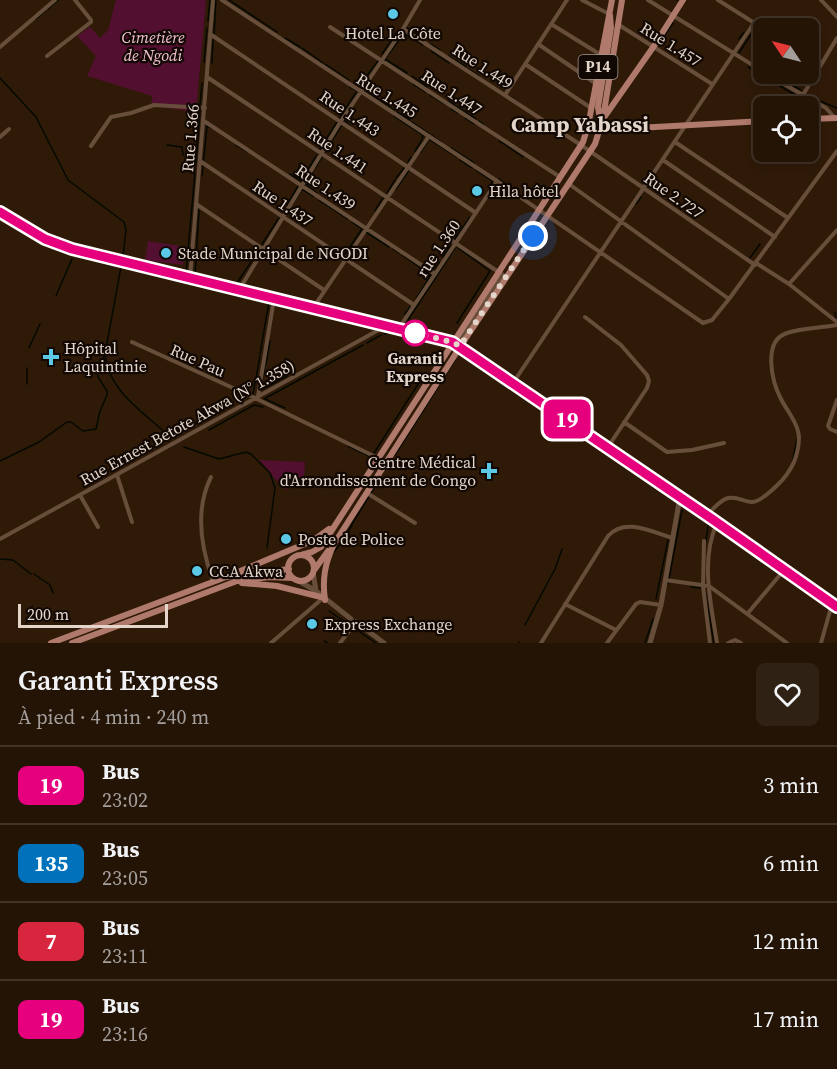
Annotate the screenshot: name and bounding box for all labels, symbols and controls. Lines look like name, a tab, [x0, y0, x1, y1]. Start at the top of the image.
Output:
marker: Hotel La Côte	[386, 7, 400, 21]
street label: Rue 1.457	[636, 17, 706, 71]
north arrow	[753, 18, 819, 84]
map controls	[753, 18, 819, 162]
place label: Hotel La Côte	[345, 22, 441, 44]
park label: Cimetière de Ngodi	[121, 26, 185, 66]
street label: Rue 1.449	[448, 38, 518, 94]
road number: P14	[578, 55, 618, 79]
street label: Rue 1.447	[417, 64, 487, 120]
street label: Rue 1.445	[352, 68, 422, 122]
street label: Rue 1.443	[316, 85, 384, 141]
button: locate	[753, 96, 819, 162]
street label: Rue 1.366	[176, 103, 204, 173]
district label: Camp Yabassi	[511, 109, 649, 139]
street label: Rue 1.441	[304, 122, 372, 178]
street label: Rue 1.439	[292, 159, 360, 215]
street label: Rue 2.727	[640, 166, 708, 224]
street label: Rue 1.437	[249, 175, 317, 231]
place label: Hila hôtel	[489, 180, 559, 202]
marker: Hila hôtel	[470, 184, 484, 198]
street label: rue 1.360	[411, 215, 465, 281]
your location	[518, 221, 548, 251]
place label: Stade Municipal de NGODI	[178, 242, 368, 264]
marker: Stade Municipal de NGODI	[159, 246, 173, 260]
marker: Garanti Express	[402, 320, 428, 346]
place label: Hôpital Laquintinie	[64, 337, 147, 377]
street label: Rue Pau	[167, 338, 229, 382]
place label: Garanti Express	[386, 347, 444, 387]
marker: Hôpital Laquintinie	[42, 348, 60, 366]
street label: Rue Ernest Betote Akwa (N° 1.358)	[76, 354, 298, 490]
line badge: 19	[540, 400, 594, 438]
text: 19	[556, 405, 578, 434]
place label: Centre Médical d'Arrondissement de Congo	[280, 451, 476, 491]
marker: Centre Médical d'Arrondissement de Congo	[480, 462, 498, 480]
place label: Poste de Police	[298, 528, 404, 550]
marker: Poste de Police	[279, 532, 293, 546]
place label: CCA Akwa	[209, 560, 284, 582]
marker: CCA Akwa	[190, 564, 204, 578]
scale bar	[18, 601, 168, 628]
text: 200 m	[27, 603, 69, 625]
place label: Express Exchange	[324, 613, 453, 635]
marker: Express Exchange	[305, 617, 319, 631]
text: Garanti Express	[18, 661, 218, 699]
button: heart	[756, 663, 819, 726]
text: À pied · 4 min · 240 m	[18, 703, 209, 731]
text: Bus	[102, 756, 139, 786]
text: 3 min	[763, 770, 819, 800]
text: 19	[40, 771, 62, 800]
text: 23:02	[102, 786, 148, 814]
text: Bus	[102, 834, 139, 864]
text: 6 min	[763, 848, 819, 878]
text: 135	[34, 849, 68, 878]
text: 23:05	[102, 864, 148, 892]
text: Bus	[102, 912, 139, 942]
text: 12 min	[752, 926, 819, 956]
text: 7	[45, 927, 57, 956]
text: 23:11	[102, 942, 148, 970]
text: Bus	[102, 990, 139, 1020]
text: 17 min	[752, 1004, 819, 1034]
text: 19	[40, 1005, 62, 1034]
text: 23:16	[102, 1020, 148, 1048]

